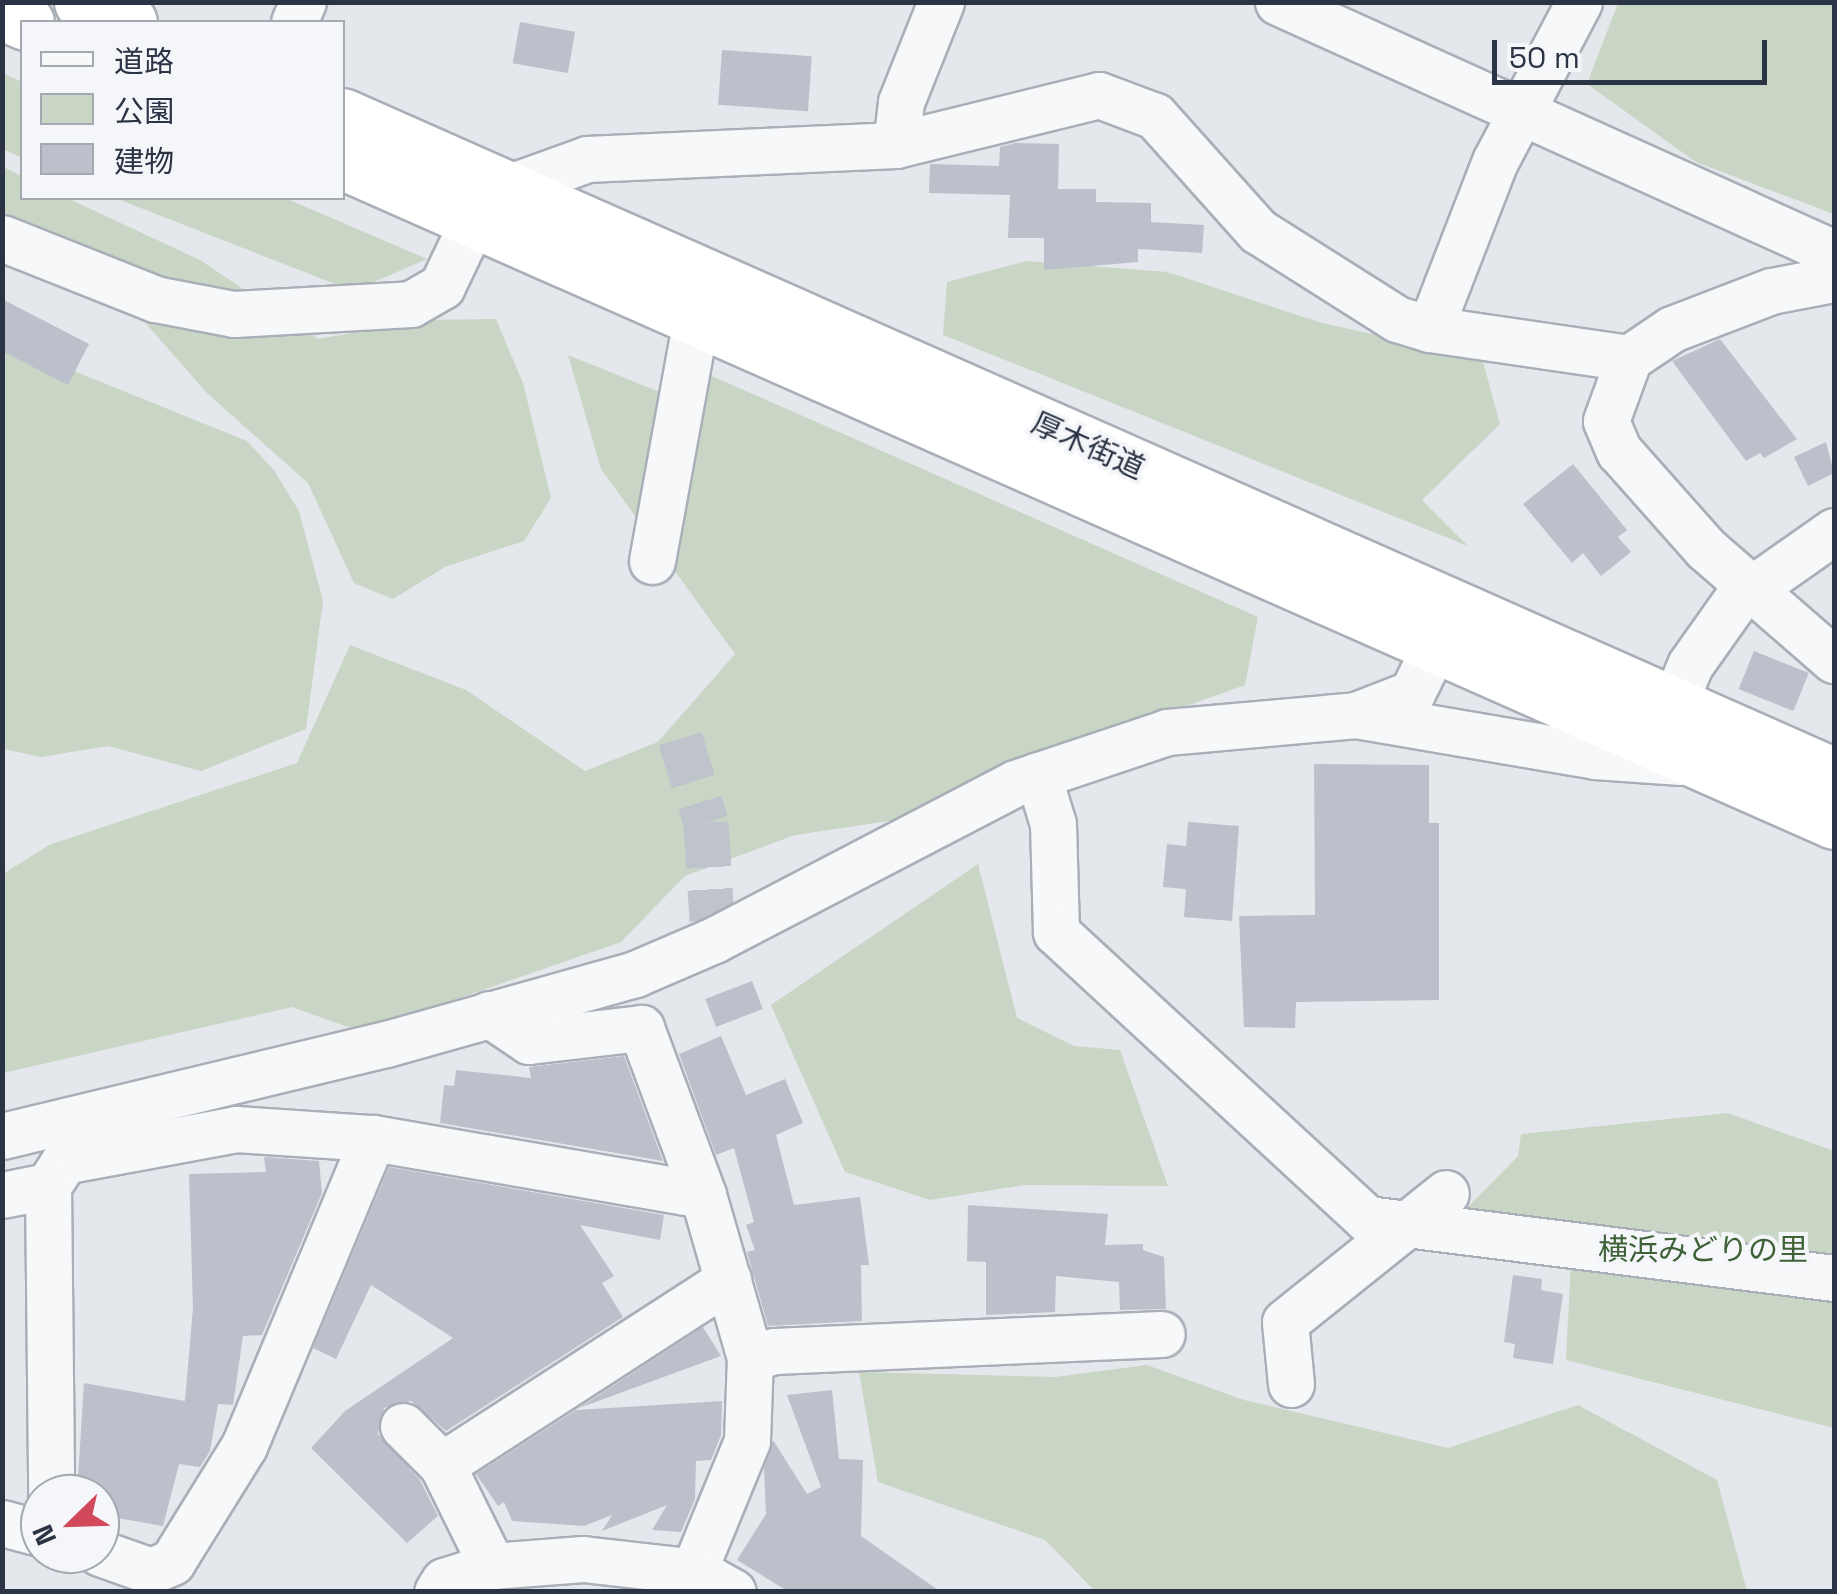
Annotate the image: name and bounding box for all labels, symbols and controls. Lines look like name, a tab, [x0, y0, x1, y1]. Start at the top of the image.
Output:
legend	[20, 20, 345, 200]
scale bar	[1497, 20, 1772, 82]
text: 50 m	[1509, 38, 1580, 77]
text: 道路	[114, 42, 174, 81]
text: 公園	[114, 92, 174, 131]
text: 建物	[114, 142, 174, 181]
street label: 厚木街道	[1026, 405, 1150, 487]
park label: 横浜みどりの里	[1598, 1232, 1808, 1268]
north arrow	[20, 1474, 120, 1574]
text: N	[24, 1519, 64, 1551]

